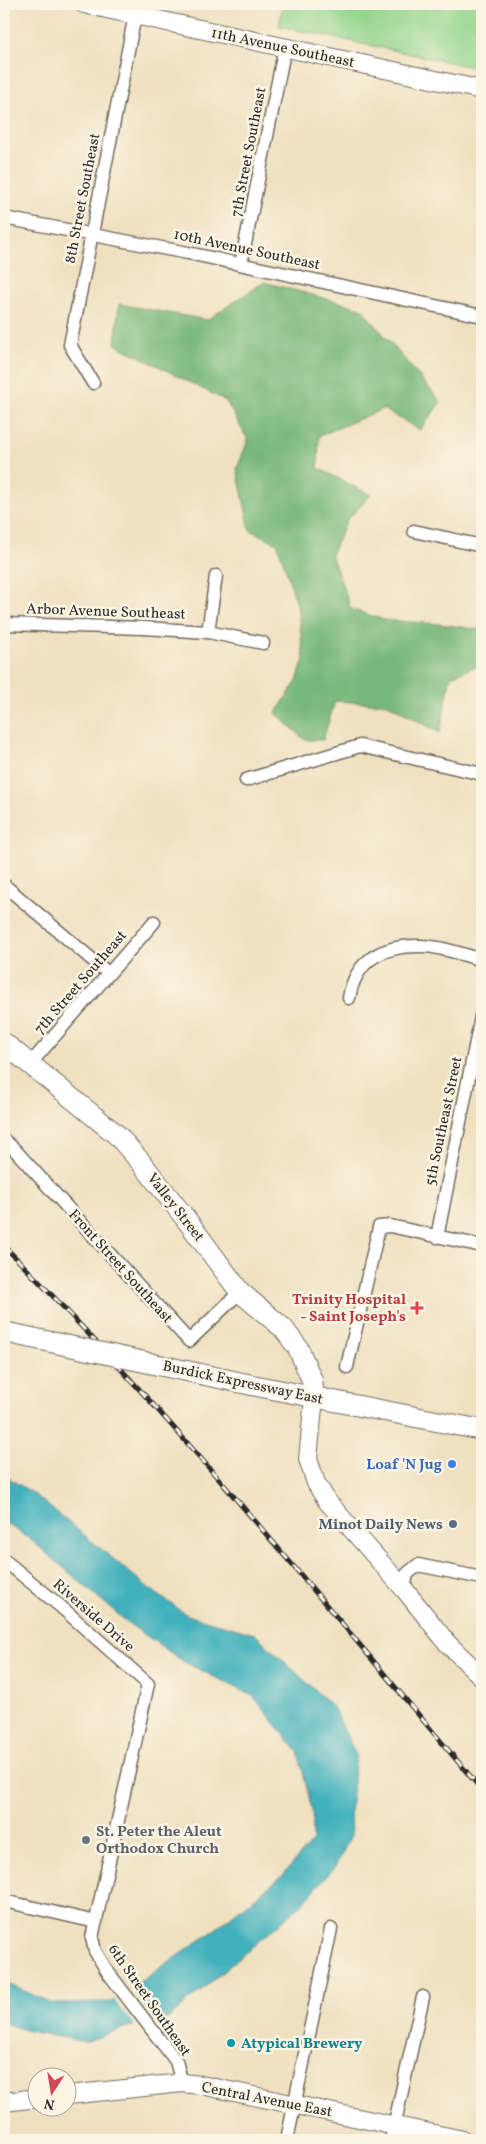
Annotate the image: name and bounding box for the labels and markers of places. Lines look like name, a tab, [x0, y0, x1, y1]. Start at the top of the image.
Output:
place label: Trinity Hospital - Saint Joseph's	[292, 1290, 406, 1328]
marker: Trinity Hospital - Saint Joseph's	[410, 1301, 424, 1315]
place label: Loaf 'N Jug	[366, 1455, 442, 1476]
marker: Loaf 'N Jug	[446, 1458, 458, 1470]
place label: Minot Daily News	[318, 1515, 443, 1536]
marker: Minot Daily News	[447, 1518, 459, 1530]
place label: St. Peter the Aleut Orthodox Church	[96, 1822, 222, 1860]
marker: St. Peter the Aleut Orthodox Church	[80, 1834, 92, 1846]
place label: Atypical Brewery	[241, 2034, 363, 2055]
marker: Atypical Brewery	[225, 2037, 237, 2049]

